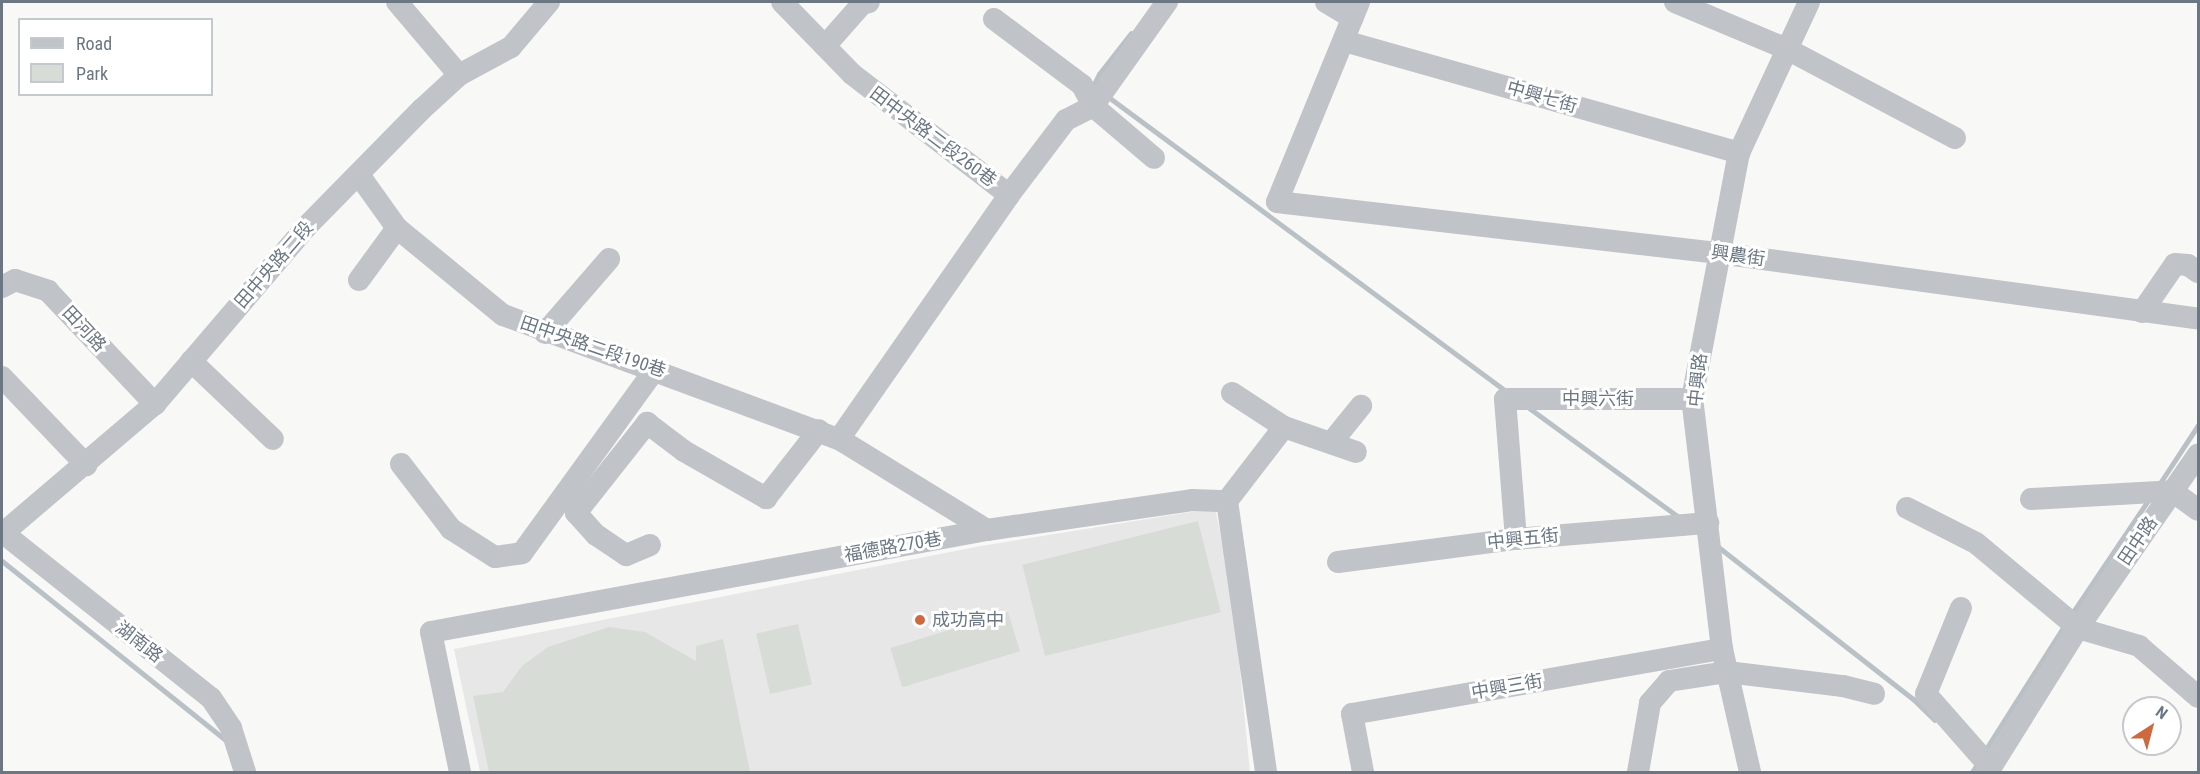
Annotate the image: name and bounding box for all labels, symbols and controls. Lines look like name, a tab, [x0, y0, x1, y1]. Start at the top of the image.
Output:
legend	[18, 18, 213, 96]
text: Road	[76, 33, 112, 54]
text: Park	[76, 63, 108, 84]
street label: 中興七街	[1504, 77, 1580, 117]
street label: 田中央路二段260巷	[866, 82, 1000, 192]
street label: 田中央路二段	[230, 217, 318, 313]
street label: 興農街	[1710, 242, 1766, 270]
street label: 田河路	[58, 302, 110, 356]
street label: 田中央路二段190巷	[517, 312, 669, 382]
street label: 中興路	[1684, 352, 1712, 408]
street label: 中興六街	[1562, 388, 1634, 410]
street label: 田中路	[2114, 513, 2162, 569]
street label: 中興五街	[1486, 524, 1560, 554]
street label: 福德路270巷	[843, 528, 943, 566]
place label: 成功高中	[932, 609, 1004, 631]
marker: 成功高中	[913, 613, 927, 627]
street label: 湖南路	[111, 617, 167, 667]
street label: 中興三街	[1470, 670, 1544, 704]
north arrow	[2122, 696, 2182, 756]
text: N	[2152, 702, 2171, 723]

